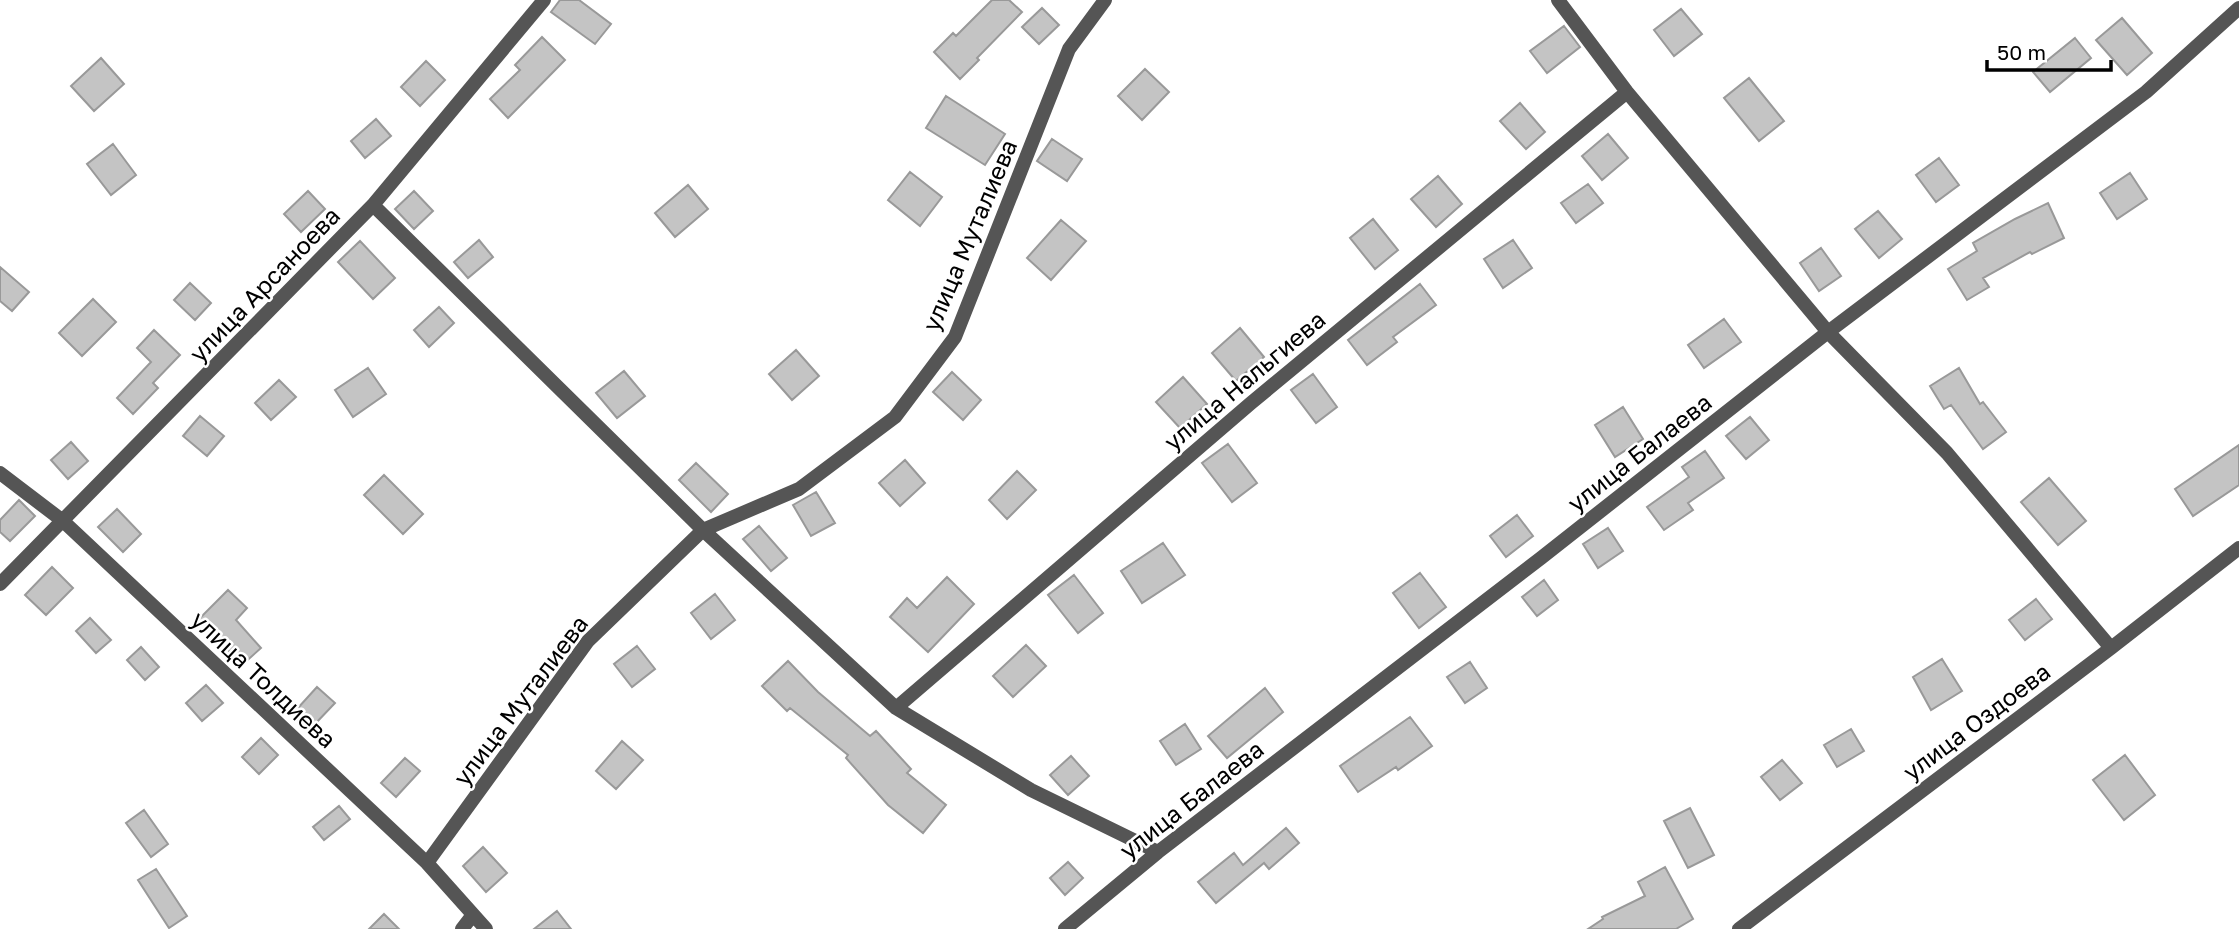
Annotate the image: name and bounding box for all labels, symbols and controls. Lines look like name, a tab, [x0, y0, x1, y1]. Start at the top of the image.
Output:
scale bar	[1987, 28, 2111, 72]
text: 50 m	[1997, 39, 2046, 65]
street label: улица Муталиева	[916, 135, 1022, 335]
street label: улица Арсаноева	[183, 201, 345, 367]
street label: улица Нальгиева	[1158, 304, 1330, 456]
street label: улица Балаева	[1561, 387, 1717, 517]
street label: улица Толдиева	[186, 604, 342, 754]
street label: улица Муталиева	[447, 609, 593, 791]
street label: улица Оздоева	[1897, 656, 2055, 786]
street label: улица Балаева	[1113, 734, 1269, 864]

